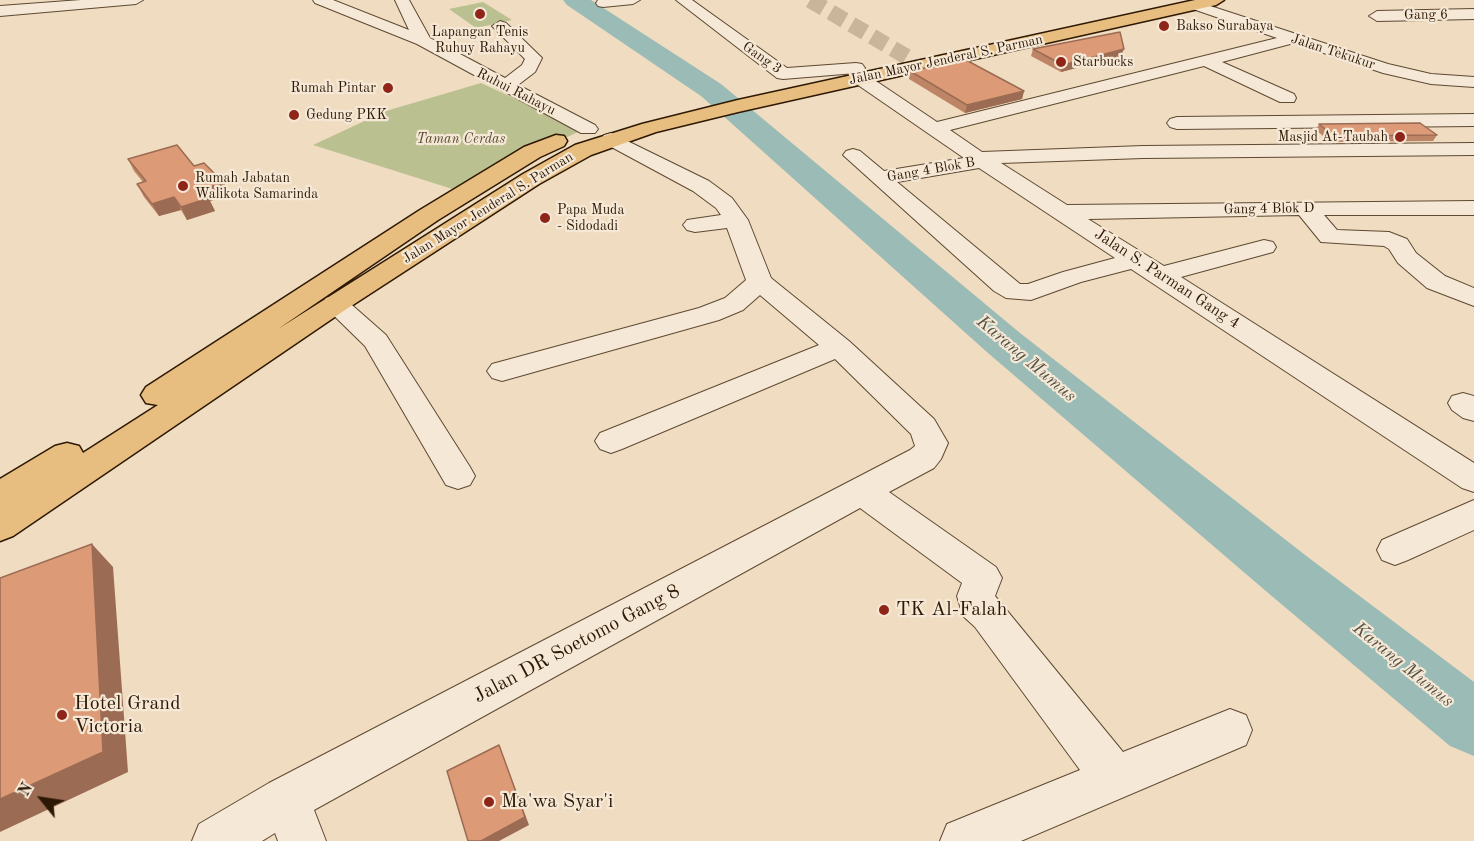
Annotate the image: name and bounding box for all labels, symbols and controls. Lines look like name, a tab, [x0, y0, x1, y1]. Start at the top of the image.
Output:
street label: Gang 6	[1404, 6, 1448, 24]
marker: Lapangan Tenis Ruhuy Rahayu	[473, 7, 487, 21]
place label: Bakso Surabaya	[1176, 18, 1273, 34]
marker: Bakso Surabaya	[1157, 19, 1171, 33]
place label: Lapangan Tenis Ruhuy Rahayu	[432, 24, 528, 56]
street label: Jalan Mayor Jenderal S. Parman	[848, 31, 1044, 89]
street label: Jalan Tekukur	[1289, 31, 1377, 73]
street label: Gang 3	[739, 38, 785, 78]
place label: Starbucks	[1073, 54, 1133, 70]
marker: Starbucks	[1054, 55, 1068, 69]
street label: Ruhui Rahayu	[474, 65, 558, 119]
place label: Rumah Pintar	[291, 80, 376, 96]
marker: Rumah Pintar	[381, 81, 395, 95]
place label: Gedung PKK	[306, 107, 387, 123]
marker: Gedung PKK	[287, 108, 301, 122]
place label: Masjid At-Taubah	[1278, 129, 1388, 145]
marker: Masjid At-Taubah	[1393, 130, 1407, 144]
park label: Taman Cerdas	[417, 131, 505, 147]
street label: Jalan Mayor Jenderal S. Parman	[400, 148, 576, 268]
street label: Gang 4 Blok B	[886, 154, 976, 186]
place label: Rumah Jabatan Walikota Samarinda	[195, 170, 318, 202]
marker: Rumah Jabatan Walikota Samarinda	[176, 179, 190, 193]
street label: Gang 4 Blok D	[1224, 200, 1314, 218]
place label: Papa Muda - Sidodadi	[557, 202, 624, 234]
marker: Papa Muda - Sidodadi	[538, 211, 552, 225]
street label: Jalan S. Parman Gang 4	[1091, 225, 1243, 333]
water label: Karang Mumus	[972, 311, 1080, 407]
street label: Jalan DR Soetomo Gang 8	[469, 579, 685, 709]
place label: TK Al-Falah	[896, 598, 1007, 622]
marker: TK Al-Falah	[877, 603, 891, 617]
water label: Karang Mumus	[1348, 618, 1458, 712]
place label: Hotel Grand Victoria	[74, 692, 181, 739]
marker: Hotel Grand Victoria	[55, 708, 69, 722]
north arrow	[12, 769, 72, 829]
text: N	[16, 781, 36, 799]
place label: Ma'wa Syar'i	[501, 790, 613, 814]
marker: Ma'wa Syar'i	[482, 795, 496, 809]

